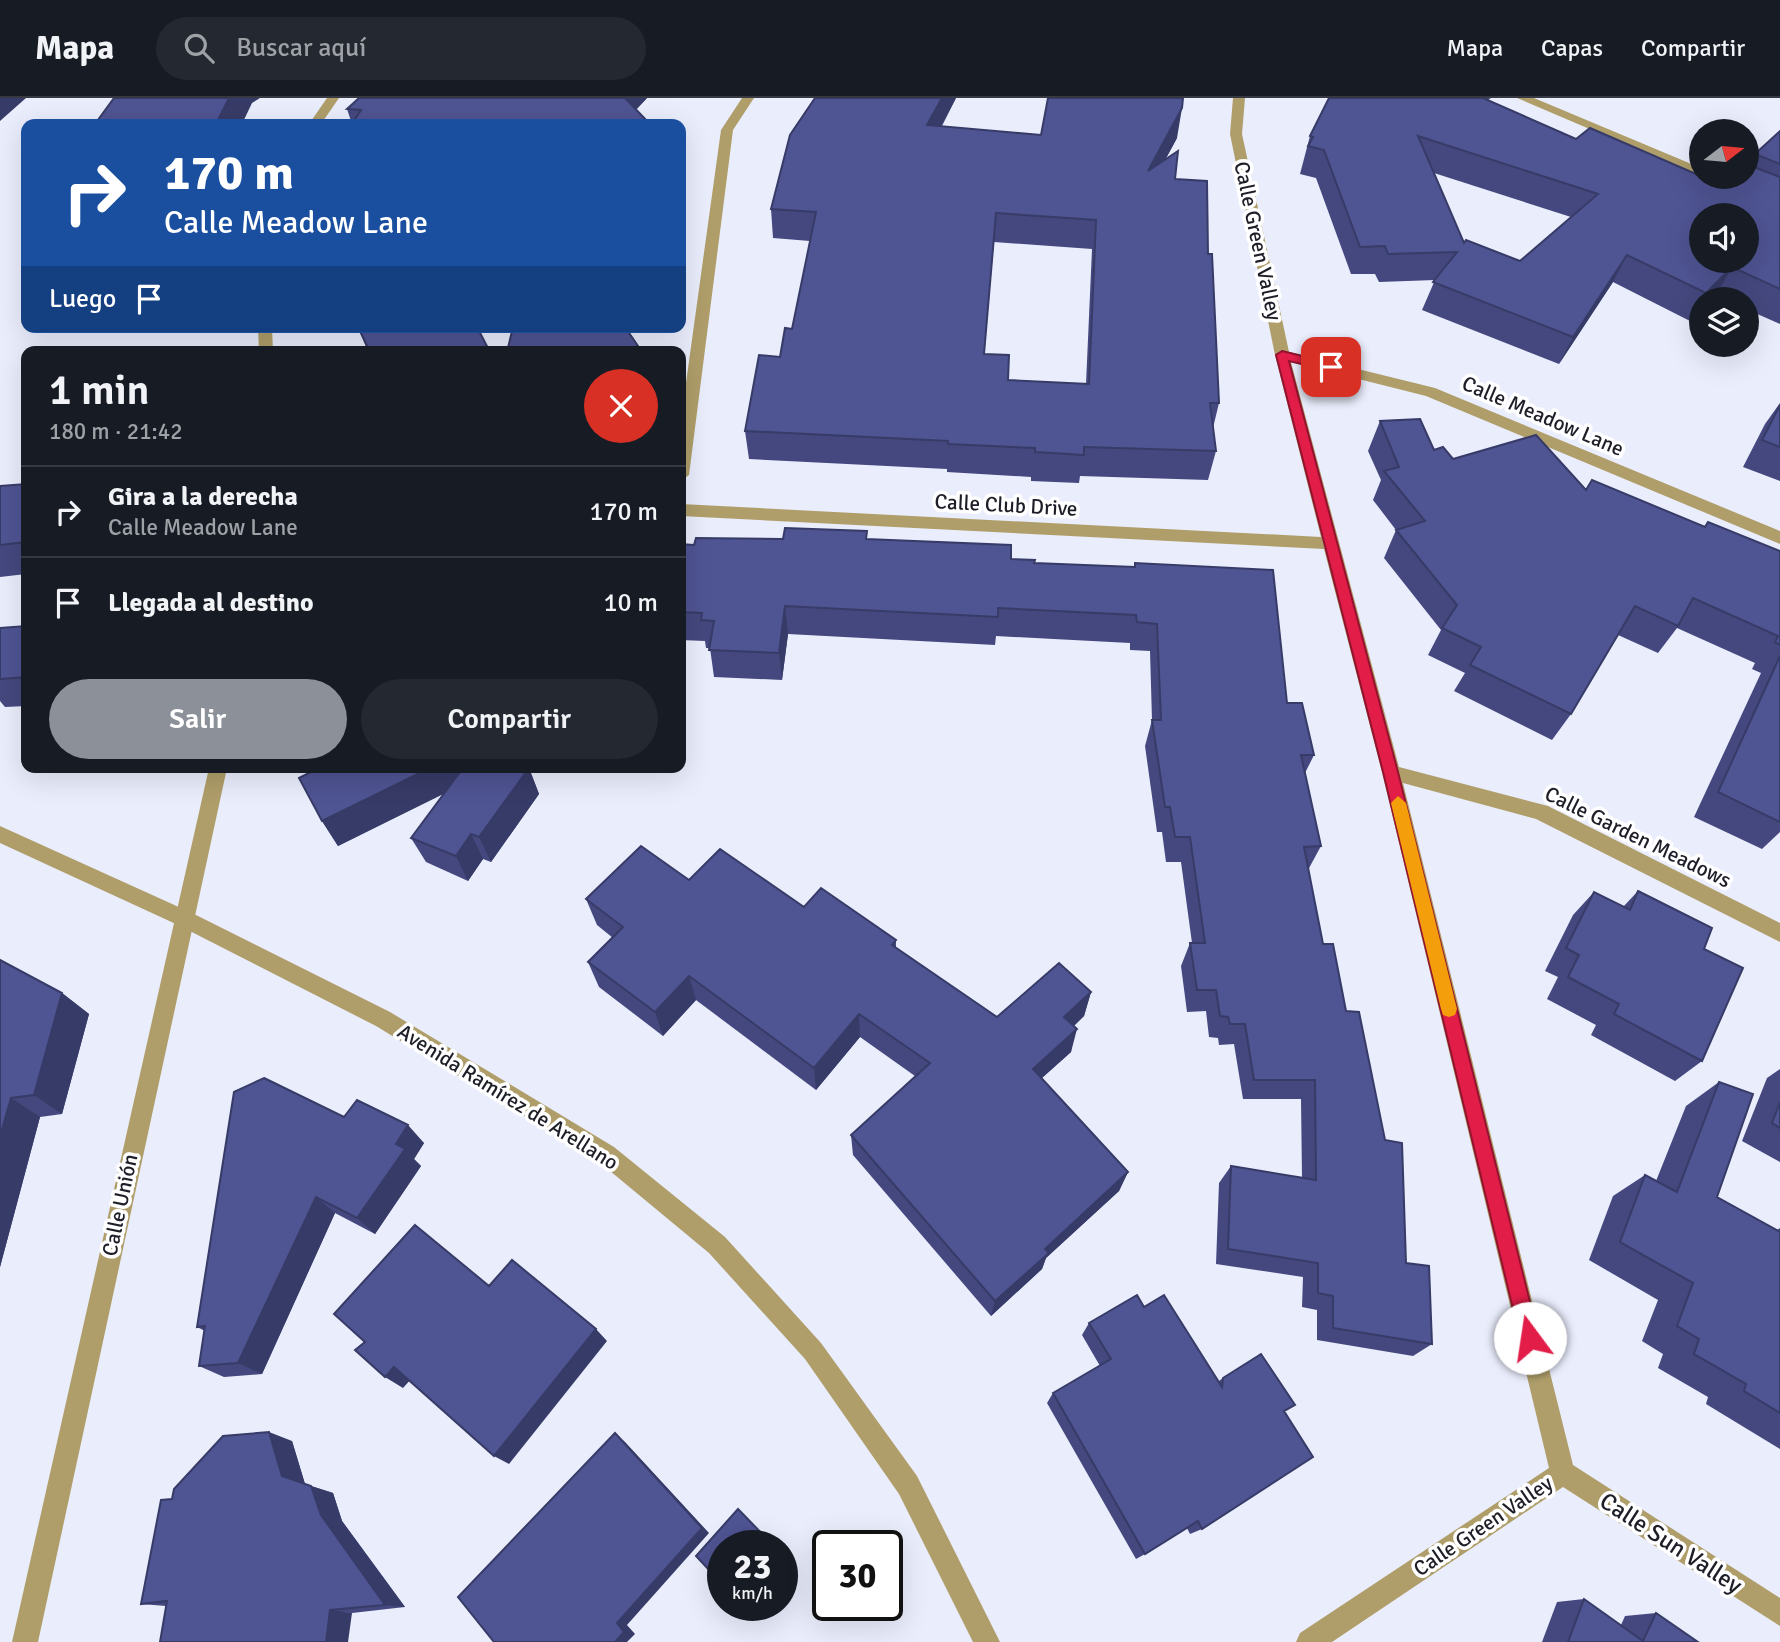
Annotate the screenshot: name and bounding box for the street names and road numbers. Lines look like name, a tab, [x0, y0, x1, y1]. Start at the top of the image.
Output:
street label: Calle Green Valley	[1228, 159, 1288, 323]
street label: Calle Meadow Lane	[1458, 370, 1628, 462]
street label: Calle Club Drive	[934, 488, 1078, 522]
street label: Calle Garden Meadows	[1541, 781, 1735, 893]
street label: Avenida Ramírez de Arellano	[393, 1018, 623, 1176]
street label: Calle Unión	[96, 1152, 144, 1258]
street label: Calle Green Valley	[1409, 1470, 1558, 1582]
street label: Calle Sun Valley	[1594, 1486, 1748, 1600]

